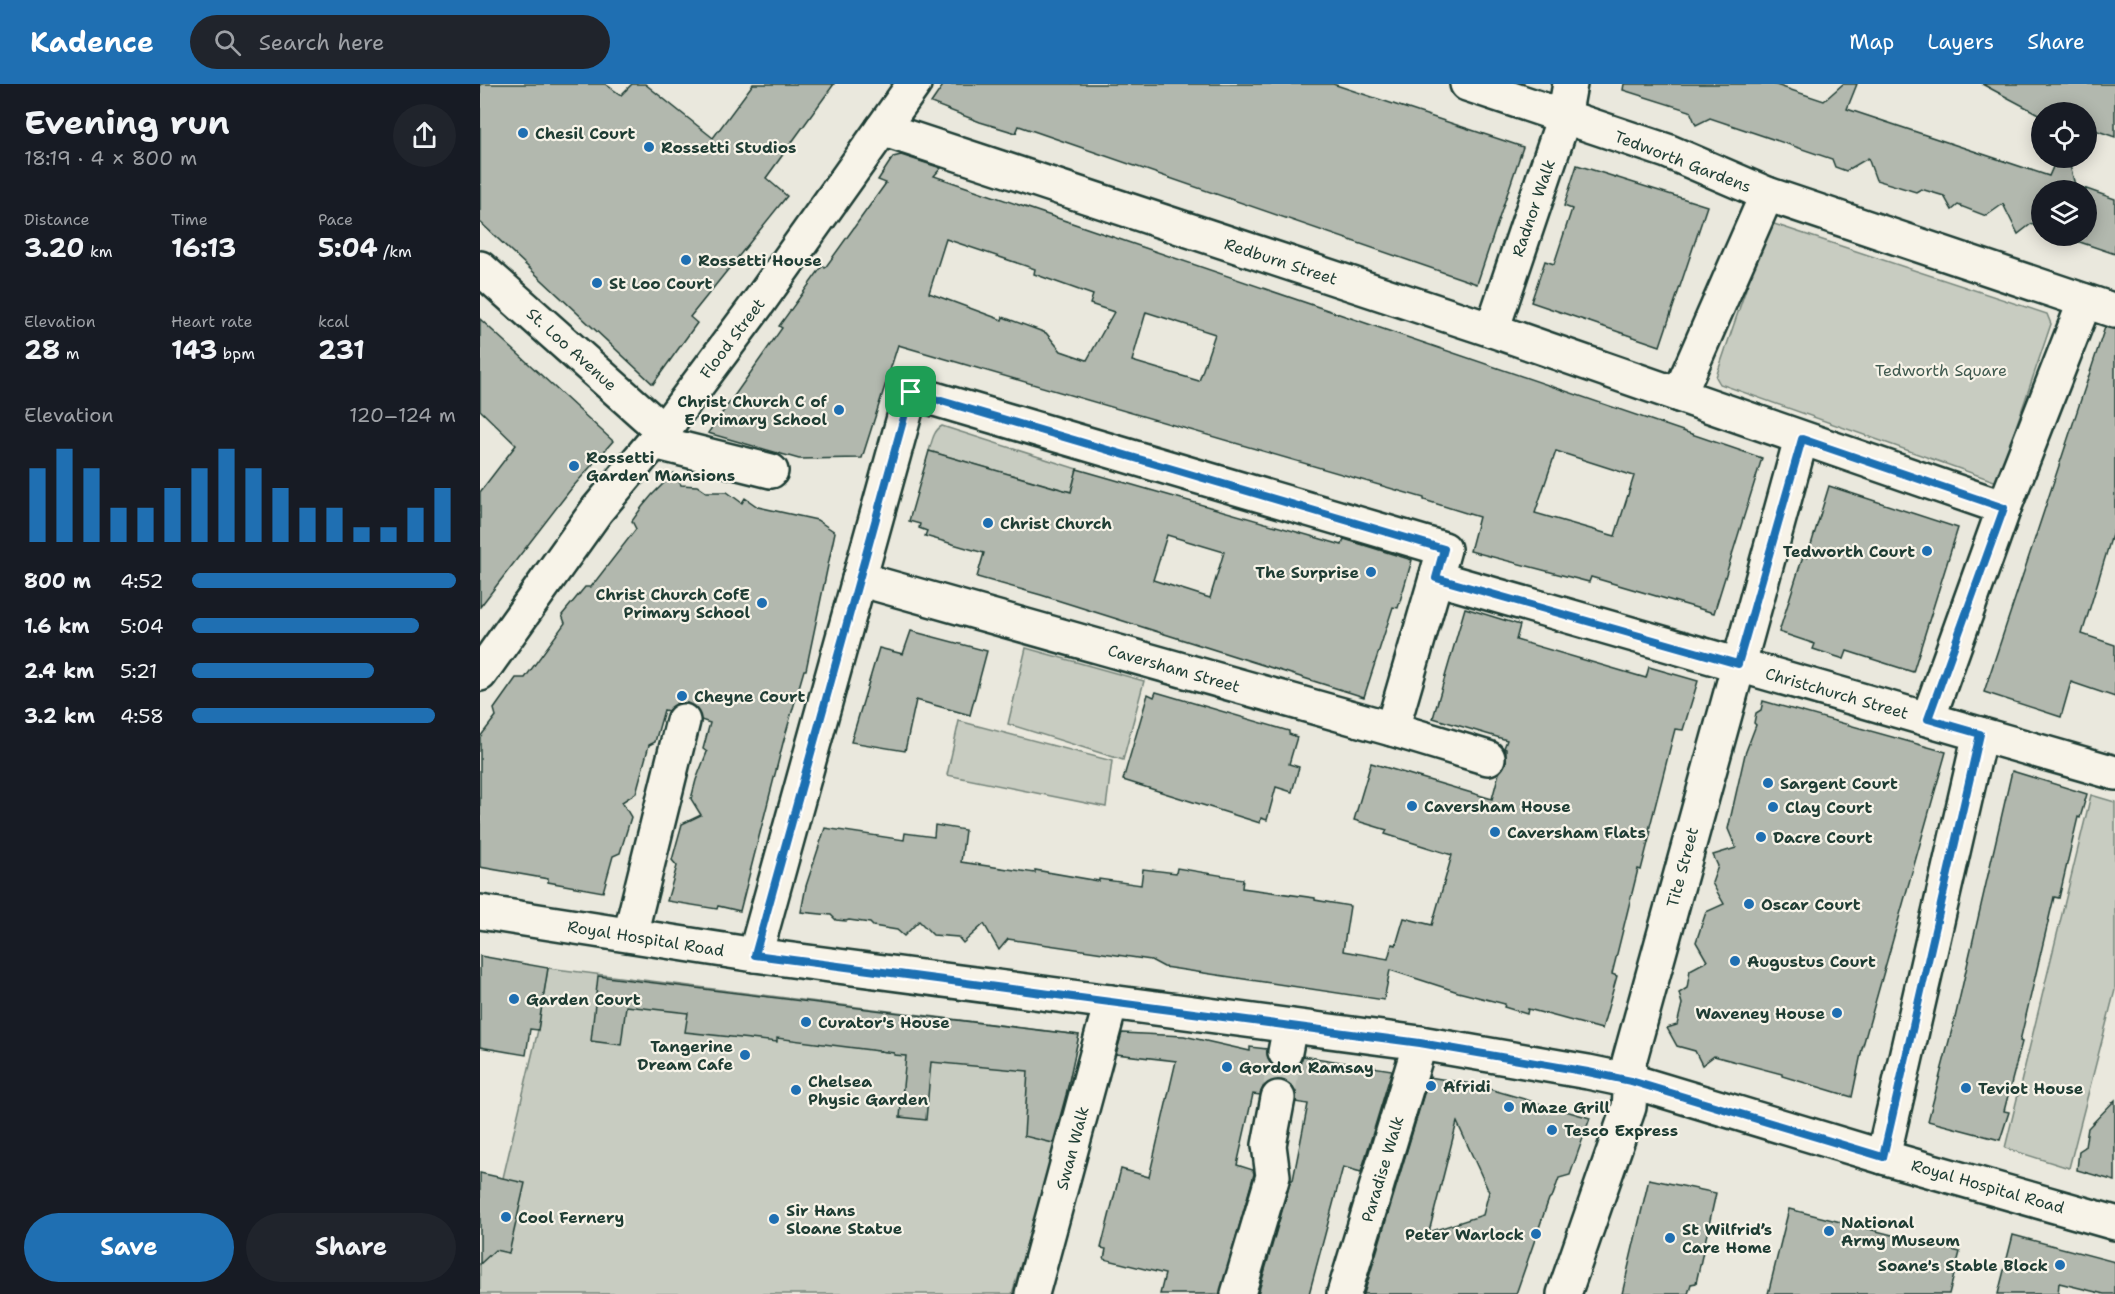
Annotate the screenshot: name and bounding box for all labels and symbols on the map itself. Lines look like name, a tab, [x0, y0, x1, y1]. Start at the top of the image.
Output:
place label: Chesil Court	[535, 123, 636, 144]
marker: Chesil Court	[516, 126, 530, 140]
street label: Tedworth Gardens	[1612, 126, 1754, 197]
place label: Rossetti Studios	[661, 137, 797, 158]
marker: Rossetti Studios	[642, 140, 656, 154]
street label: Radnor Walk	[1507, 157, 1560, 260]
street label: Redburn Street	[1222, 233, 1340, 290]
place label: Rossetti House	[698, 250, 822, 271]
marker: Rossetti House	[679, 253, 693, 267]
place label: St Loo Court	[609, 273, 713, 294]
marker: St Loo Court	[590, 276, 604, 290]
street label: Flood Street	[695, 294, 769, 383]
street label: St. Loo Avenue	[522, 303, 621, 396]
park label: Tedworth Square	[1875, 360, 2007, 381]
pin	[885, 366, 936, 417]
place label: Christ Church C of E Primary School	[677, 391, 828, 430]
marker: Christ Church C of E Primary School	[832, 403, 846, 417]
place label: Rossetti Garden Mansions	[586, 447, 735, 486]
marker: Rossetti Garden Mansions	[567, 459, 581, 473]
place label: Christ Church	[1000, 513, 1112, 534]
marker: Christ Church	[981, 516, 995, 530]
place label: Tedworth Court	[1783, 541, 1915, 562]
marker: Tedworth Court	[1920, 544, 1934, 558]
place label: The Surprise	[1255, 562, 1359, 583]
marker: The Surprise	[1364, 565, 1378, 579]
place label: Christ Church CofE Primary School	[596, 584, 750, 623]
marker: Christ Church CofE Primary School	[755, 596, 769, 610]
street label: Caversham Street	[1105, 640, 1242, 697]
street label: Christchurch Street	[1763, 663, 1911, 724]
place label: Cheyne Court	[694, 686, 806, 707]
marker: Cheyne Court	[675, 689, 689, 703]
place label: Sargent Court	[1780, 773, 1898, 794]
marker: Sargent Court	[1761, 776, 1775, 790]
place label: Caversham House	[1424, 796, 1571, 817]
place label: Clay Court	[1785, 797, 1873, 818]
marker: Caversham House	[1405, 799, 1419, 813]
marker: Clay Court	[1766, 800, 1780, 814]
place label: Caversham Flats	[1507, 822, 1646, 843]
marker: Caversham Flats	[1488, 825, 1502, 839]
street label: Tite Street	[1662, 825, 1703, 909]
place label: Dacre Court	[1773, 827, 1873, 848]
marker: Dacre Court	[1754, 830, 1768, 844]
place label: Oscar Court	[1761, 894, 1861, 915]
marker: Oscar Court	[1742, 897, 1756, 911]
street label: Royal Hospital Road	[566, 916, 726, 961]
place label: Augustus Court	[1747, 951, 1876, 972]
marker: Augustus Court	[1728, 954, 1742, 968]
place label: Garden Court	[526, 989, 641, 1010]
marker: Garden Court	[507, 992, 521, 1006]
place label: Waveney House	[1695, 1003, 1825, 1024]
marker: Waveney House	[1830, 1006, 1844, 1020]
place label: Curator's House	[818, 1012, 950, 1033]
marker: Curator's House	[799, 1015, 813, 1029]
place label: Tangerine Dream Cafe	[637, 1036, 733, 1075]
marker: Tangerine Dream Cafe	[738, 1048, 752, 1062]
place label: Gordon Ramsay	[1239, 1057, 1374, 1078]
marker: Gordon Ramsay	[1220, 1060, 1234, 1074]
place label: Chelsea Physic Garden	[808, 1071, 928, 1110]
place label: Afridi	[1443, 1076, 1491, 1097]
place label: Teviot House	[1978, 1078, 2084, 1099]
marker: Afridi	[1424, 1079, 1438, 1093]
marker: Teviot House	[1959, 1081, 1973, 1095]
marker: Chelsea Physic Garden	[789, 1083, 803, 1097]
place label: Maze Grill	[1521, 1097, 1611, 1118]
marker: Maze Grill	[1502, 1100, 1516, 1114]
street label: Swan Walk	[1051, 1104, 1094, 1192]
street label: Paradise Walk	[1356, 1114, 1409, 1225]
place label: Tesco Express	[1564, 1120, 1678, 1141]
marker: Tesco Express	[1545, 1123, 1559, 1137]
street label: Royal Hospital Road	[1909, 1155, 2067, 1218]
place label: Sir Hans Sloane Statue	[786, 1200, 903, 1239]
place label: Cool Fernery	[518, 1207, 624, 1228]
marker: Cool Fernery	[499, 1210, 513, 1224]
marker: Sir Hans Sloane Statue	[767, 1212, 781, 1226]
place label: National Army Museum	[1841, 1212, 1960, 1251]
place label: St Wilfrid’s Care Home	[1682, 1219, 1772, 1258]
place label: Peter Warlock	[1405, 1224, 1524, 1245]
marker: National Army Museum	[1822, 1224, 1836, 1238]
marker: Peter Warlock	[1529, 1227, 1543, 1241]
marker: St Wilfrid’s Care Home	[1663, 1231, 1677, 1245]
place label: Soane's Stable Block	[1878, 1255, 2048, 1276]
marker: Soane's Stable Block	[2053, 1258, 2067, 1272]

